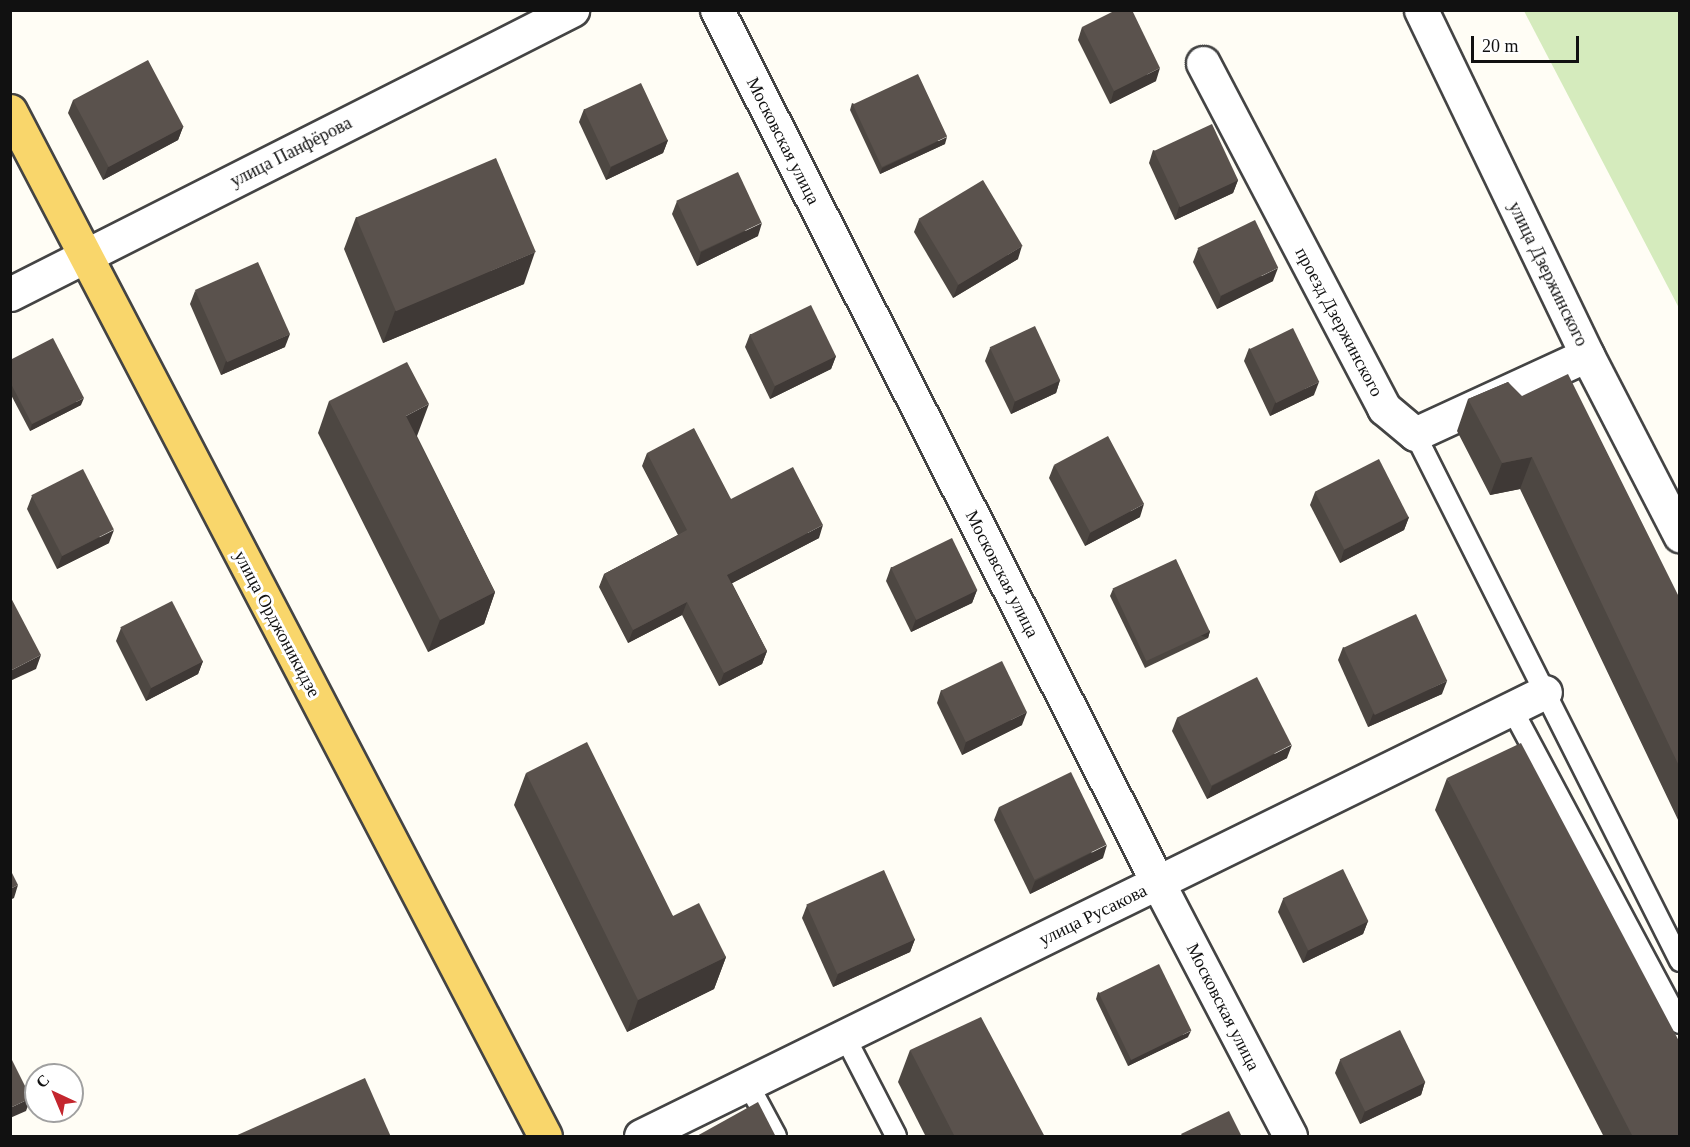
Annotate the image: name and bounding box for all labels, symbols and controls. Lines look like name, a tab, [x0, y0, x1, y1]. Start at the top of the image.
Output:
scale bar	[1474, 24, 1582, 62]
text: 20 m	[1482, 36, 1519, 56]
street label: Московская улица	[742, 74, 824, 208]
street label: улица Панфёрова	[227, 112, 355, 192]
street label: улица Дзержинского	[1504, 198, 1592, 350]
street label: проезд Дзержинского	[1291, 244, 1387, 400]
street label: Московская улица	[961, 507, 1043, 641]
street label: улица Орджоникидзе	[229, 547, 325, 701]
street label: улица Русакова	[1036, 880, 1150, 950]
street label: Московская улица	[1182, 940, 1264, 1074]
north arrow	[24, 1063, 84, 1123]
text: С	[32, 1071, 53, 1091]

